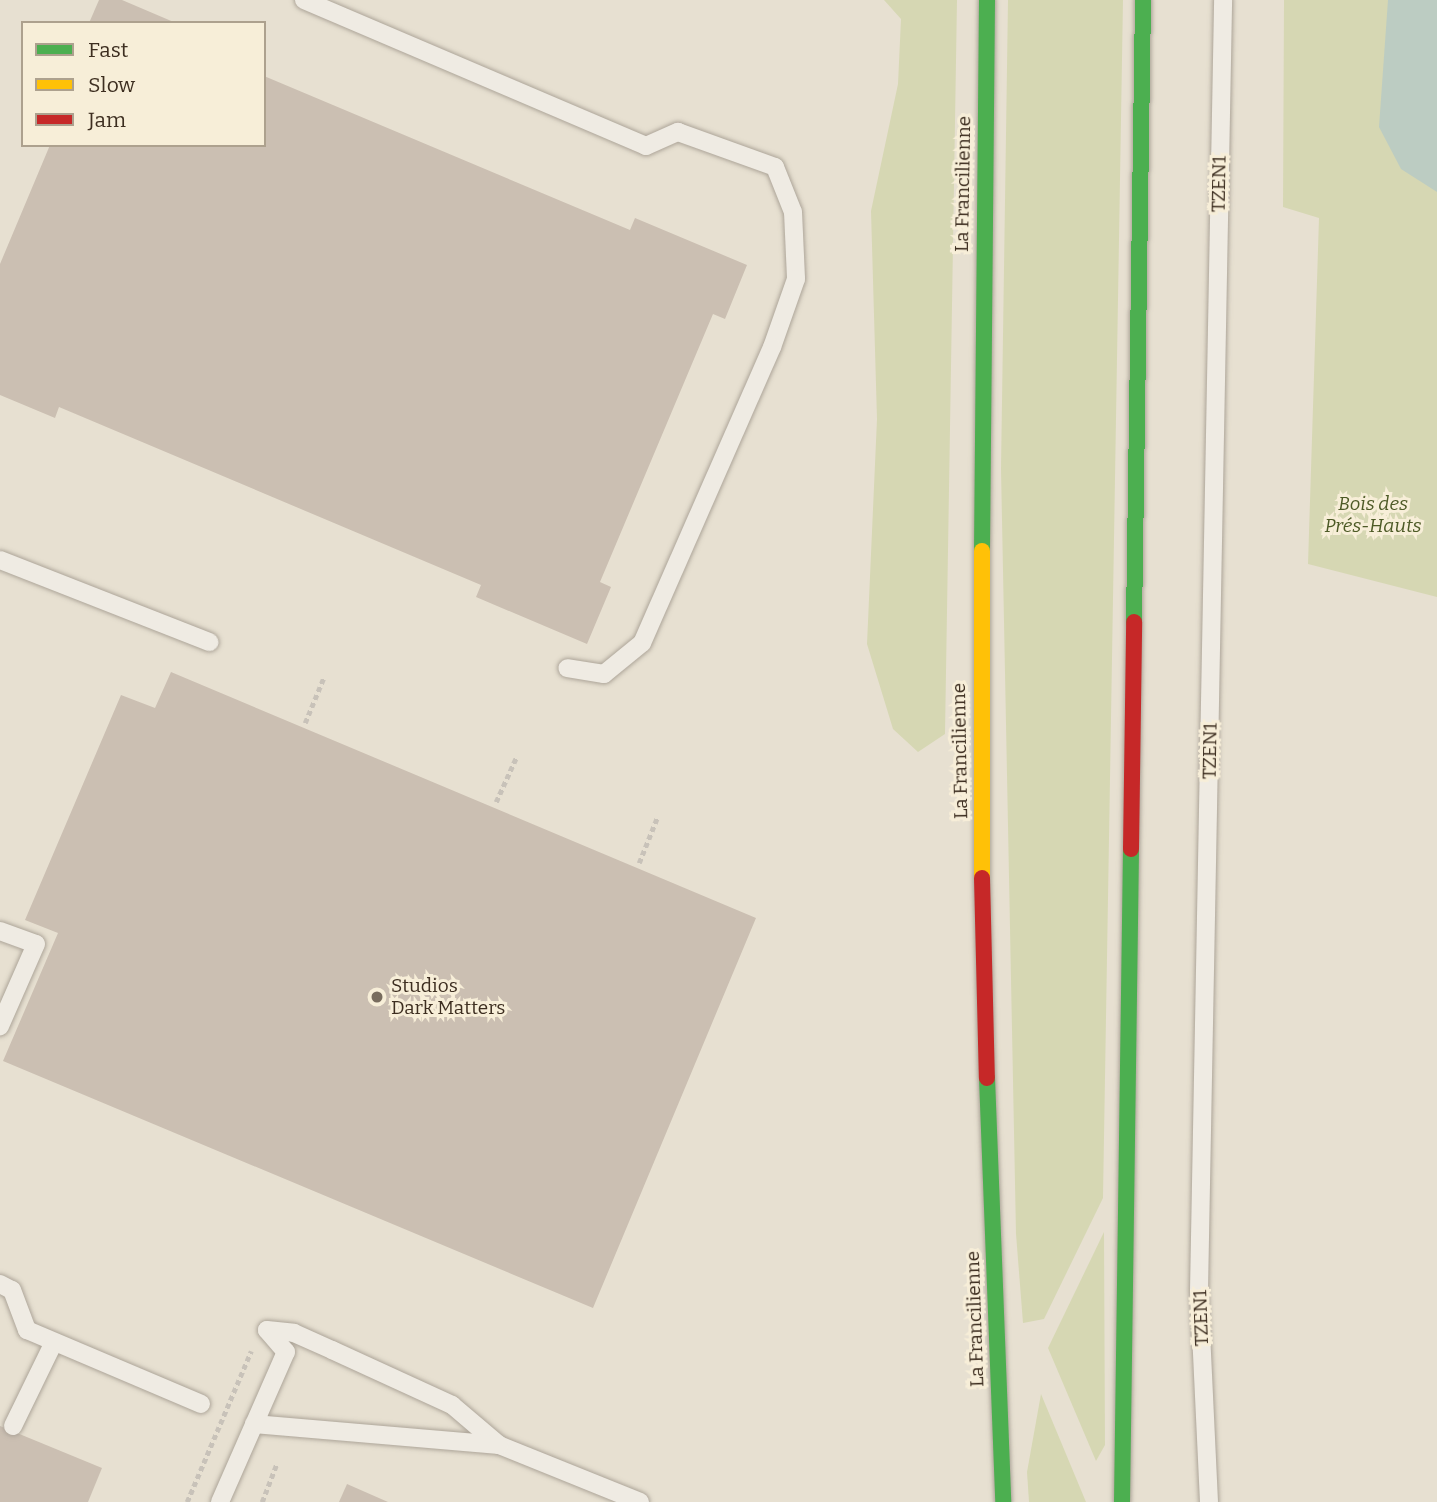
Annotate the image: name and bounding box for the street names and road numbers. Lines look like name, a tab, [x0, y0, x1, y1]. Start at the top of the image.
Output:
street label: La Francilienne	[950, 116, 976, 252]
street label: TZEN1	[1207, 156, 1231, 212]
street label: La Francilienne	[947, 683, 973, 819]
street label: TZEN1	[1198, 723, 1222, 779]
street label: La Francilienne	[961, 1251, 989, 1387]
street label: TZEN1	[1189, 1289, 1213, 1347]

